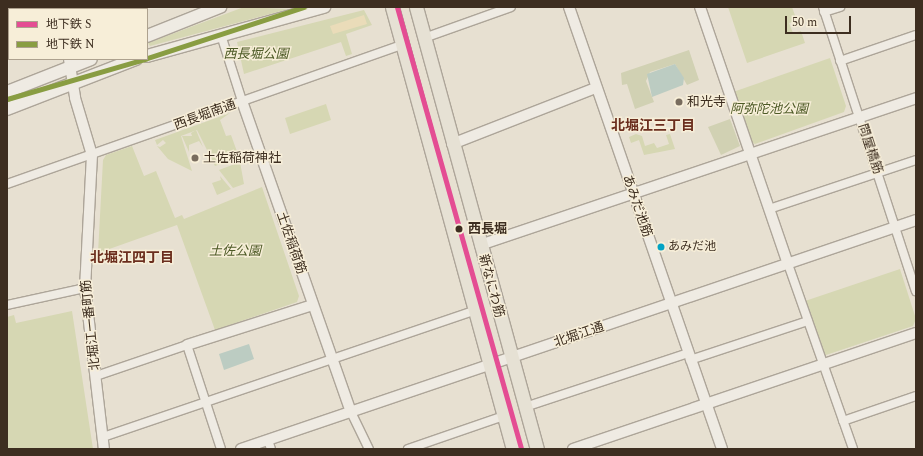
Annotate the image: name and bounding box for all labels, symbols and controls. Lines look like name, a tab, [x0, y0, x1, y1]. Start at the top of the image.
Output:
legend	[8, 8, 148, 60]
scale bar	[787, 8, 853, 34]
text: 50 m	[792, 13, 817, 32]
text: 地下鉄 S	[46, 15, 91, 34]
text: 地下鉄 N	[46, 35, 95, 54]
park label: 西長堀公園	[224, 46, 288, 62]
place label: 和光寺	[687, 94, 726, 110]
street label: 西長堀南通	[172, 97, 238, 133]
marker: 和光寺	[674, 97, 684, 107]
park label: 阿弥陀池公園	[730, 101, 808, 117]
district label: 北堀江三丁目	[611, 118, 695, 134]
street label: 問屋橋筋	[855, 122, 885, 176]
place label: 土佐稲荷神社	[203, 150, 281, 166]
marker: 土佐稲荷神社	[190, 153, 200, 163]
street label: あみだ池筋	[619, 173, 655, 239]
street label: 土佐稲荷筋	[273, 210, 309, 276]
place label: 西長堀	[468, 221, 507, 237]
marker: 西長堀	[452, 222, 466, 236]
place label: あみだ池	[668, 240, 716, 254]
marker: あみだ池	[656, 242, 666, 252]
park label: 土佐公園	[209, 243, 261, 259]
district label: 北堀江四丁目	[90, 250, 174, 266]
street label: 新なにわ筋	[475, 253, 507, 319]
street label: 北堀江一番町筋	[78, 279, 104, 371]
street label: 北堀江通	[552, 319, 606, 351]

